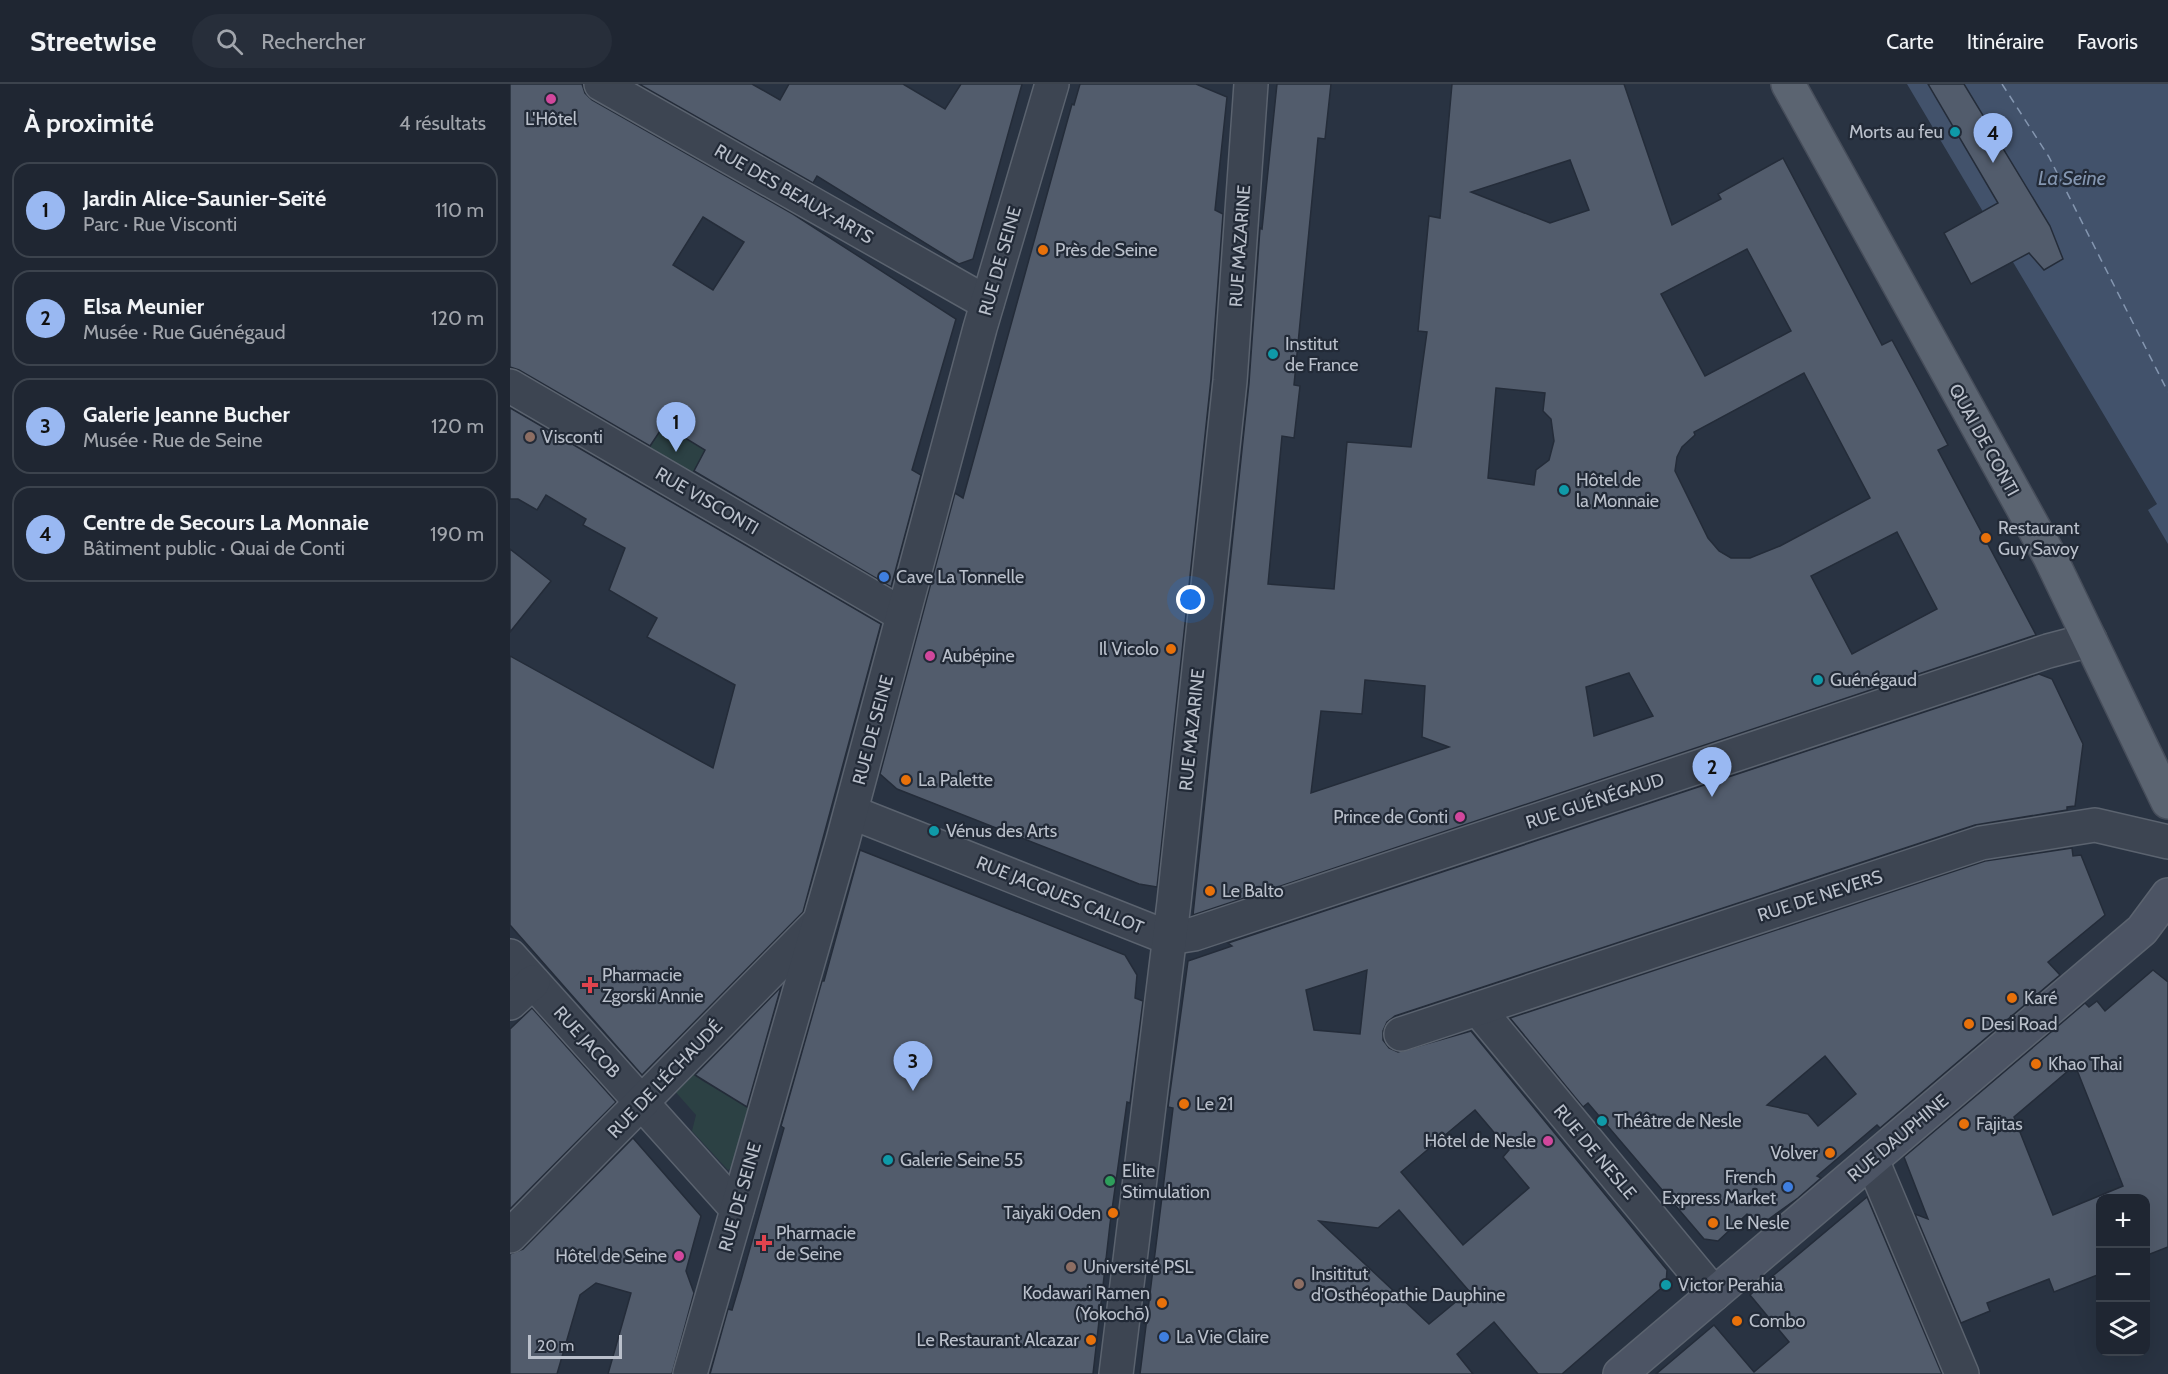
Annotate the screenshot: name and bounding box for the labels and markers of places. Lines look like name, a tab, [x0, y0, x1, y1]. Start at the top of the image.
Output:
marker: L'Hôtel	[544, 92, 558, 106]
place label: L'Hôtel	[525, 108, 578, 130]
pin: 4	[1974, 113, 2012, 163]
place label: Morts au feu	[1849, 121, 1943, 143]
marker: Morts au feu	[1948, 125, 1962, 139]
place label: Près de Seine	[1055, 239, 1157, 261]
marker: Près de Seine	[1036, 243, 1050, 257]
place label: Institut de France	[1285, 333, 1358, 376]
marker: Institut de France	[1266, 347, 1280, 361]
pin: 1	[656, 402, 696, 452]
place label: Visconti	[542, 426, 603, 448]
marker: Visconti	[523, 430, 537, 444]
place label: Hôtel de la Monnaie	[1576, 469, 1659, 512]
marker: Hôtel de la Monnaie	[1557, 483, 1571, 497]
place label: Restaurant Guy Savoy	[1998, 517, 2080, 560]
marker: Restaurant Guy Savoy	[1979, 531, 1993, 545]
place label: Cave La Tonnelle	[896, 566, 1024, 588]
marker: Cave La Tonnelle	[877, 570, 891, 584]
place label: Il Vicolo	[1099, 638, 1159, 660]
marker: Il Vicolo	[1164, 642, 1178, 656]
place label: Aubépine	[942, 645, 1015, 667]
marker: Aubépine	[923, 649, 937, 663]
place label: Guénégaud	[1830, 669, 1917, 691]
marker: Guénégaud	[1811, 673, 1825, 687]
pin: 2	[1692, 748, 1732, 797]
place label: La Palette	[918, 769, 993, 791]
marker: La Palette	[899, 773, 913, 787]
place label: Prince de Conti	[1333, 806, 1448, 828]
marker: Prince de Conti	[1453, 810, 1467, 824]
place label: Vénus des Arts	[946, 820, 1057, 842]
marker: Vénus des Arts	[927, 824, 941, 838]
place label: Le Balto	[1222, 880, 1284, 902]
marker: Le Balto	[1203, 884, 1217, 898]
place label: Pharmacie Zgorski Annie	[602, 964, 704, 1007]
marker: Pharmacie Zgorski Annie	[583, 978, 597, 992]
place label: Karé	[2024, 987, 2058, 1009]
marker: Karé	[2005, 991, 2019, 1005]
place label: Desi Road	[1981, 1013, 2058, 1035]
marker: Desi Road	[1962, 1017, 1976, 1031]
pin: 3	[894, 1042, 932, 1091]
place label: Khao Thai	[2048, 1053, 2122, 1075]
marker: Khao Thai	[2029, 1057, 2043, 1071]
place label: Le 21	[1196, 1093, 1233, 1115]
marker: Le 21	[1177, 1097, 1191, 1111]
place label: Théâtre de Nesle	[1614, 1110, 1741, 1132]
place label: Fajitas	[1976, 1113, 2023, 1135]
marker: Théâtre de Nesle	[1595, 1114, 1609, 1128]
marker: Fajitas	[1957, 1117, 1971, 1131]
place label: Hôtel de Nesle	[1425, 1130, 1536, 1152]
marker: Hôtel de Nesle	[1541, 1134, 1555, 1148]
place label: Volver	[1770, 1142, 1818, 1164]
marker: Volver	[1823, 1146, 1837, 1160]
place label: Galerie Seine 55	[900, 1149, 1023, 1171]
marker: Galerie Seine 55	[881, 1153, 895, 1167]
place label: Elite Stimulation	[1122, 1160, 1210, 1203]
place label: French Express Market	[1662, 1166, 1776, 1209]
marker: Elite Stimulation	[1103, 1174, 1117, 1188]
marker: French Express Market	[1781, 1180, 1795, 1194]
place label: Taiyaki Oden	[1003, 1202, 1101, 1224]
marker: Taiyaki Oden	[1106, 1206, 1120, 1220]
place label: Le Nesle	[1725, 1212, 1790, 1234]
marker: Le Nesle	[1706, 1216, 1720, 1230]
place label: Pharmacie de Seine	[776, 1222, 856, 1265]
marker: Pharmacie de Seine	[757, 1236, 771, 1250]
place label: Hôtel de Seine	[555, 1245, 667, 1267]
marker: Hôtel de Seine	[672, 1249, 686, 1263]
place label: Université PSL	[1083, 1256, 1194, 1278]
marker: Université PSL	[1064, 1260, 1078, 1274]
place label: Insititut d'Osthéopathie Dauphine	[1311, 1263, 1506, 1306]
place label: Victor Perahia	[1678, 1274, 1783, 1296]
marker: Insititut d'Osthéopathie Dauphine	[1292, 1277, 1306, 1291]
marker: Victor Perahia	[1659, 1278, 1673, 1292]
place label: Kodawari Ramen (Yokochō)	[1022, 1282, 1150, 1325]
marker: Kodawari Ramen (Yokochō)	[1155, 1296, 1169, 1310]
place label: Combo	[1749, 1310, 1806, 1332]
marker: Combo	[1730, 1314, 1744, 1328]
place label: La Vie Claire	[1176, 1326, 1269, 1348]
place label: Le Restaurant Alcazar	[917, 1329, 1079, 1351]
marker: La Vie Claire	[1157, 1330, 1171, 1344]
marker: Le Restaurant Alcazar	[1084, 1333, 1098, 1347]

